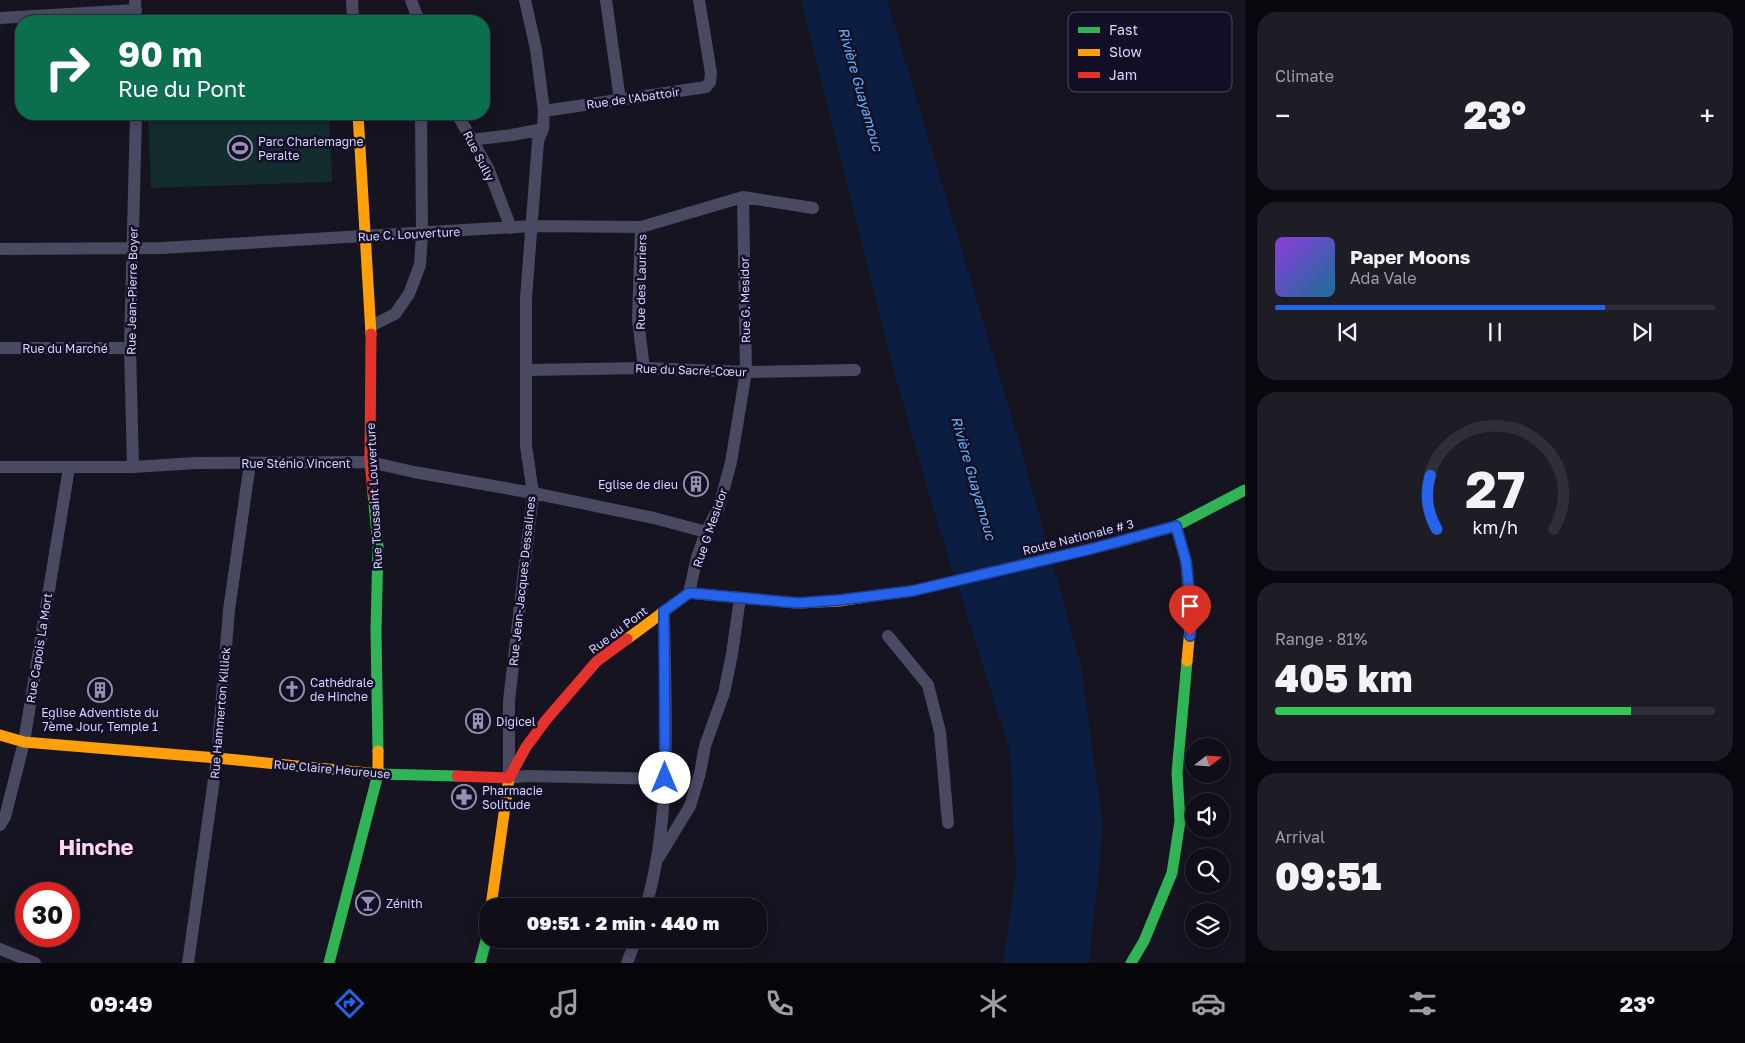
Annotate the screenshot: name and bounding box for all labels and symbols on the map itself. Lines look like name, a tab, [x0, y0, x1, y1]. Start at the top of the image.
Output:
legend	[1068, 12, 1232, 92]
text: Fast	[1109, 21, 1138, 38]
water label: Rivière Guayamouc	[835, 25, 887, 154]
text: Slow	[1109, 43, 1142, 60]
text: Jam	[1109, 66, 1137, 83]
street label: Rue de l'Abattoir	[585, 84, 681, 112]
street label: Rue Sully	[460, 128, 498, 184]
place label: Parc Charlemagne Peralte	[258, 134, 363, 163]
sports icon: Parc Charlemagne Peralte	[227, 135, 253, 161]
street label: Rue C. Louverture	[357, 224, 461, 244]
street label: Rue Jean-Pierre Boyer	[123, 227, 141, 355]
street label: Rue des Lauriers	[633, 234, 649, 330]
street label: Rue G. Mesidor	[737, 257, 753, 343]
street label: Rue du Marché	[22, 341, 108, 356]
street label: Rue du Sacré-Cœur	[635, 361, 748, 379]
water label: Rivière Guayamouc	[948, 414, 1000, 543]
street label: Rue Toussaint Louverture	[363, 422, 385, 570]
street label: Rue Sténio Vincent	[241, 456, 351, 471]
building icon: Eglise de dieu	[683, 471, 709, 497]
place label: Eglise de dieu	[598, 477, 678, 492]
street label: Rue G Mesidor	[689, 486, 731, 570]
street label: Rue Jean-Jacques Dessalines	[506, 495, 538, 667]
street label: Route Nationale # 3	[1021, 516, 1135, 558]
pin	[1169, 585, 1211, 636]
street label: Rue Capois La Mort	[23, 592, 55, 704]
street label: Rue du Pont	[586, 603, 651, 657]
street label: Rue Hammerton Killick	[207, 646, 233, 780]
place label: Cathédrale de Hinche	[310, 675, 373, 704]
church icon: Cathédrale de Hinche	[279, 676, 305, 702]
building icon: Eglise Adventiste du 7ème Jour, Temple 1	[87, 677, 113, 703]
place label: Eglise Adventiste du 7ème Jour, Temple 1	[41, 705, 159, 734]
building icon: Digicel	[465, 708, 491, 734]
place label: Digicel	[496, 714, 536, 729]
north arrow	[1185, 738, 1230, 782]
position arrow	[638, 751, 690, 803]
street label: Rue Claire Heureuse	[273, 756, 391, 782]
place label: Pharmacie Solitude	[482, 783, 543, 812]
pharmacy icon: Pharmacie Solitude	[451, 784, 477, 810]
district label: Hinche	[59, 833, 134, 860]
speed limit sign: 30	[15, 882, 80, 947]
bar icon: Zénith	[355, 890, 381, 916]
place label: Zénith	[386, 896, 423, 911]

